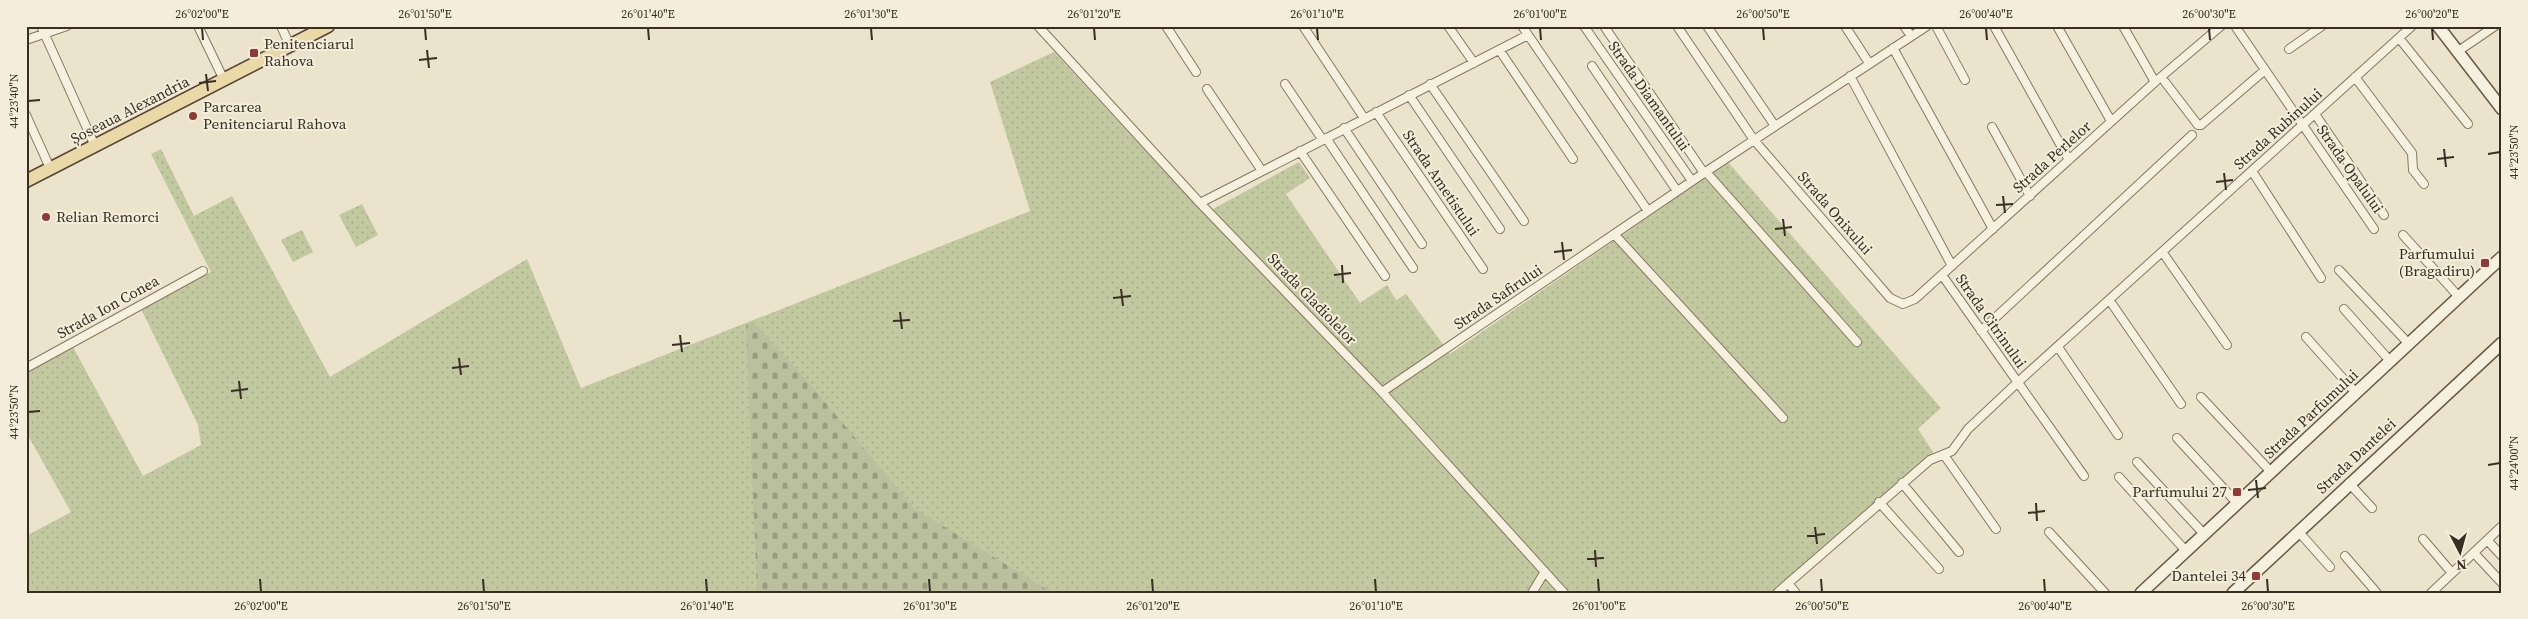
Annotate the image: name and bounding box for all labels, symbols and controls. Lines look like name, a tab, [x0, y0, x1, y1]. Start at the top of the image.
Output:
text: 26°02'00"E	[175, 6, 229, 22]
text: 26°01'50"E	[398, 6, 452, 22]
text: 26°01'40"E	[621, 6, 675, 22]
text: 26°01'30"E	[844, 6, 898, 22]
text: 26°01'20"E	[1067, 6, 1121, 22]
text: 26°01'10"E	[1290, 6, 1344, 22]
text: 26°01'00"E	[1513, 6, 1567, 22]
text: 26°00'50"E	[1736, 6, 1790, 22]
text: 26°00'40"E	[1959, 6, 2013, 22]
text: 26°00'30"E	[2182, 6, 2236, 22]
text: 26°00'20"E	[2405, 6, 2459, 22]
place label: Penitenciarul Rahova	[264, 33, 355, 71]
street label: Strada Diamantului	[1604, 37, 1695, 155]
marker: Penitenciarul Rahova	[248, 47, 260, 59]
street label: Șoseaua Alexandria	[67, 70, 193, 149]
text: 44°23'40"N	[6, 73, 22, 129]
street label: Strada Rubinului	[2229, 83, 2326, 174]
place label: Parcarea Penitenciarul Rahova	[203, 96, 347, 134]
marker: Parcarea Penitenciarul Rahova	[187, 110, 199, 122]
street label: Strada Perlelor	[2008, 115, 2096, 198]
street label: Strada Opalului	[2312, 120, 2389, 217]
text: 44°23'50"N	[2506, 124, 2522, 180]
street label: Strada Ametistului	[1398, 126, 1485, 240]
street label: Strada Onixului	[1793, 167, 1877, 259]
place label: Relian Remorci	[56, 206, 159, 227]
marker: Relian Remorci	[40, 211, 52, 223]
place label: Parfumului (Bragadiru)	[2399, 243, 2475, 281]
street label: Strada Gladiolelor	[1263, 248, 1362, 350]
marker: Parfumului (Bragadiru)	[2479, 257, 2491, 269]
street label: Strada Safirului	[1449, 259, 1546, 334]
street label: Strada Citrinului	[1951, 269, 2032, 372]
street label: Strada Ion Conea	[53, 270, 163, 343]
street label: Strada Parfumului	[2259, 364, 2362, 463]
text: 44°23'50"N	[6, 384, 22, 440]
street label: Strada Dantelei	[2311, 413, 2400, 498]
text: 44°24'00"N	[2506, 435, 2522, 491]
place label: Parfumului 27	[2132, 481, 2227, 502]
marker: Parfumului 27	[2231, 486, 2243, 498]
north arrow	[2436, 526, 2486, 576]
text: N	[2455, 554, 2467, 575]
place label: Dantelei 34	[2171, 565, 2246, 586]
marker: Dantelei 34	[2250, 570, 2262, 582]
text: 26°02'00"E	[234, 598, 288, 614]
text: 26°01'50"E	[457, 598, 511, 614]
text: 26°01'40"E	[680, 598, 734, 614]
text: 26°01'30"E	[903, 598, 957, 614]
text: 26°01'20"E	[1126, 598, 1180, 614]
text: 26°01'10"E	[1349, 598, 1403, 614]
text: 26°01'00"E	[1572, 598, 1626, 614]
text: 26°00'50"E	[1795, 598, 1849, 614]
text: 26°00'40"E	[2018, 598, 2072, 614]
text: 26°00'30"E	[2241, 598, 2295, 614]

